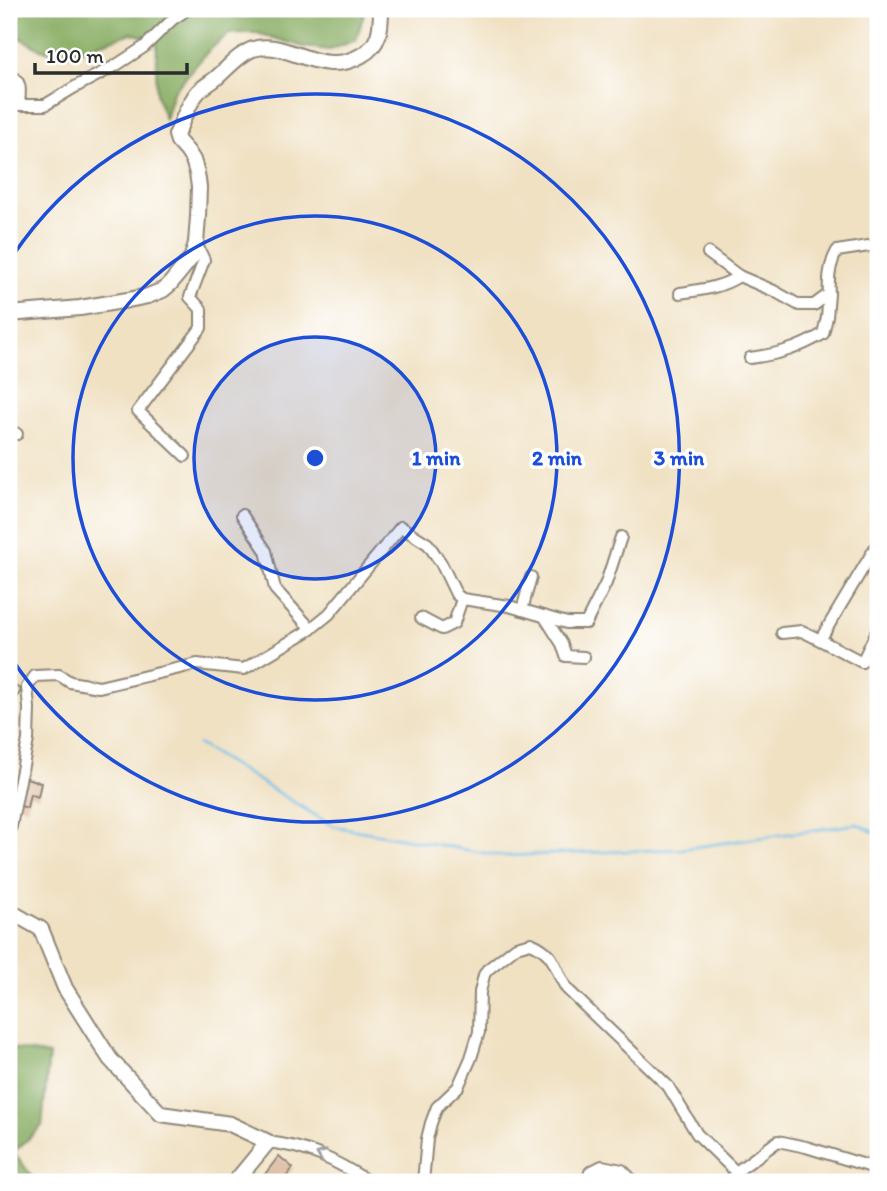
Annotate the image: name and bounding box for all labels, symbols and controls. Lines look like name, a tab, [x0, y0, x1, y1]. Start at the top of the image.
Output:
scale bar	[35, 32, 187, 76]
text: 100 m	[46, 43, 104, 68]
text: 1 min	[412, 445, 461, 470]
text: 2 min	[532, 445, 583, 470]
text: 3 min	[654, 445, 705, 470]
centre of rings	[303, 446, 327, 470]
one-way arrow	[316, 1150, 328, 1164]

